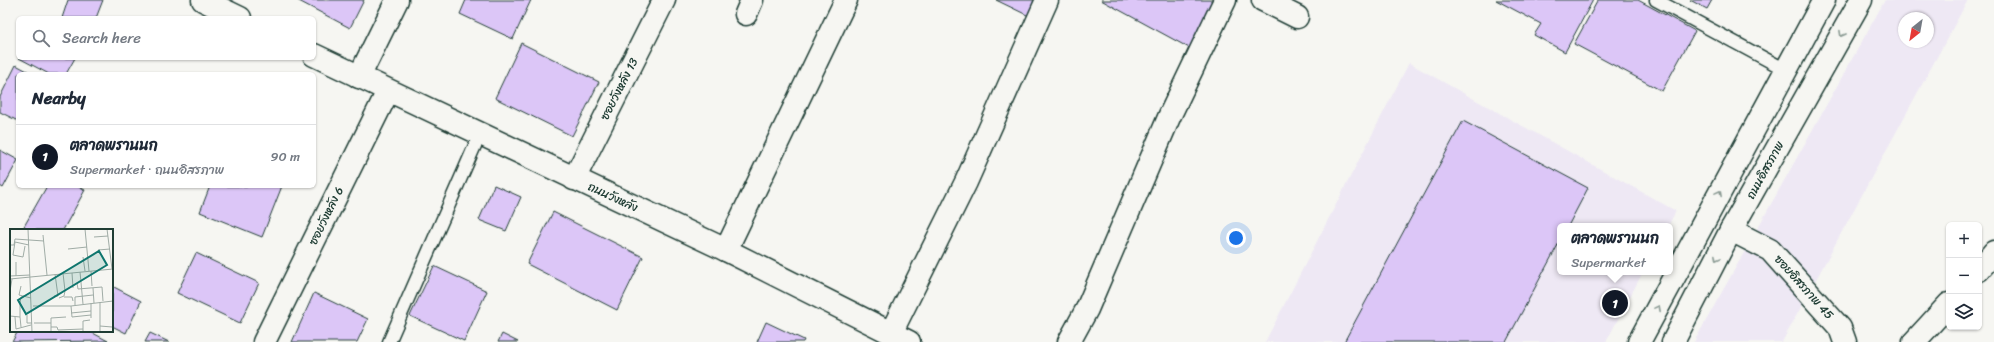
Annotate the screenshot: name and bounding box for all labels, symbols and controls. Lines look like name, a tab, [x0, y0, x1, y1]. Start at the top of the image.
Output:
north arrow	[1898, 12, 1934, 48]
search box	[16, 16, 316, 60]
text: Search here	[62, 25, 141, 51]
icon: search	[30, 27, 52, 49]
one-way arrow	[1839, 30, 1846, 37]
street label: ซอยวังหลัง 13	[594, 53, 644, 124]
text: Nearby	[32, 83, 86, 113]
text: ตลาดพรานนก	[70, 132, 158, 158]
street label: ถนนอิสรภาพ	[1740, 136, 1790, 203]
text: 1	[42, 145, 48, 168]
text: 90 m	[270, 145, 300, 168]
text: Supermarket · ถนนอิสรภาพ	[70, 158, 224, 181]
street label: ถนนวังหลัง	[584, 176, 642, 218]
street label: ซอยวังหลัง 6	[302, 183, 350, 249]
one-way arrow	[1715, 190, 1722, 197]
map controls	[1946, 222, 1982, 330]
button: +	[1946, 222, 1982, 258]
popup	[1557, 223, 1673, 275]
text: ตลาดพรานนก	[1571, 225, 1659, 251]
your location	[1226, 228, 1246, 248]
inset map	[10, 229, 113, 332]
street label: ซอยอิสรภาพ 45	[1769, 249, 1839, 325]
text: Supermarket	[1571, 251, 1646, 274]
one-way arrow	[1714, 253, 1722, 261]
button: −	[1946, 258, 1982, 294]
pin: 1	[1602, 288, 1628, 318]
button: layers	[1946, 294, 1982, 330]
one-way arrow	[1653, 305, 1660, 312]

